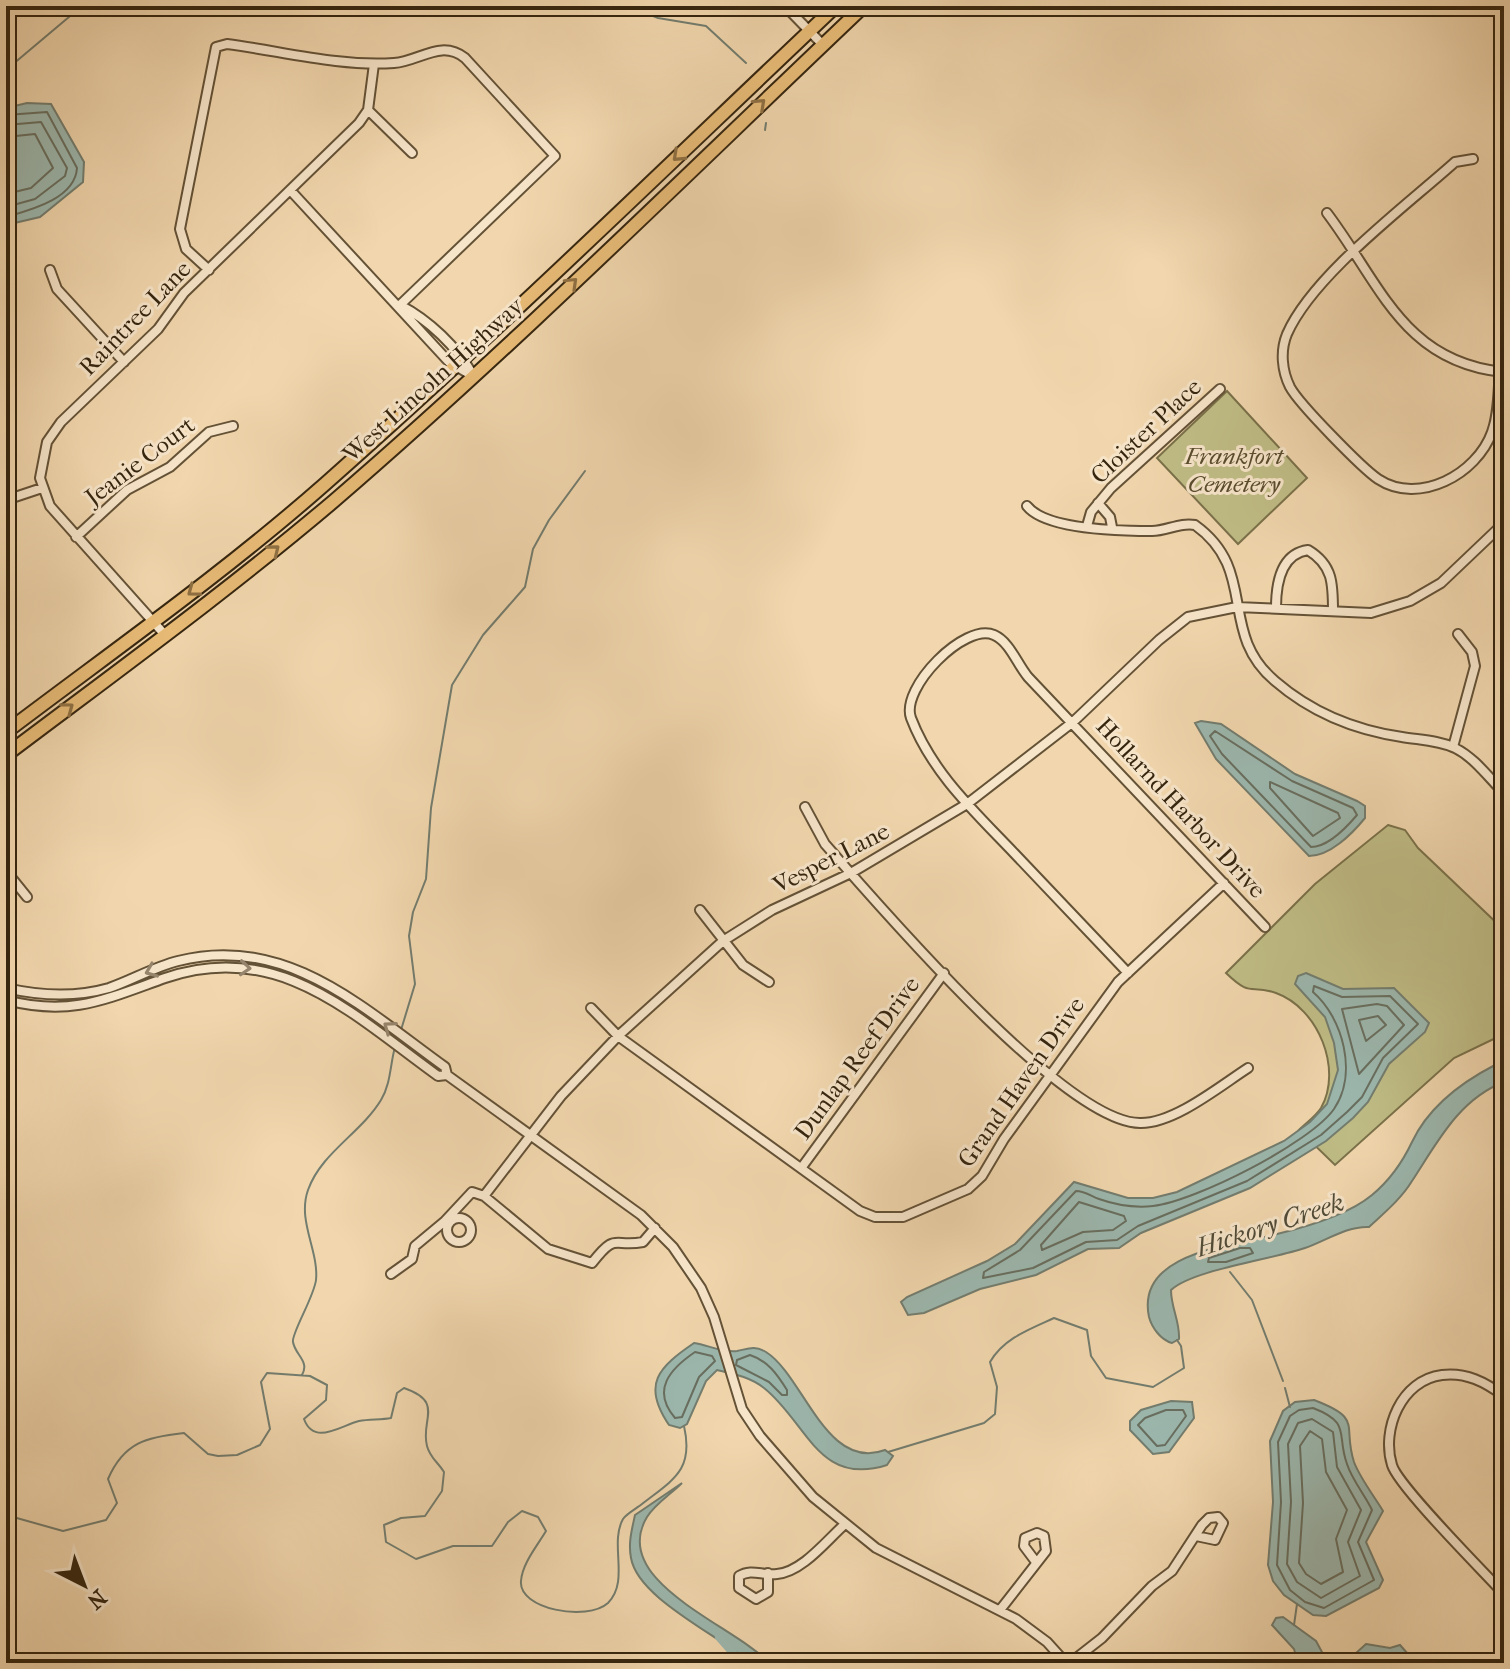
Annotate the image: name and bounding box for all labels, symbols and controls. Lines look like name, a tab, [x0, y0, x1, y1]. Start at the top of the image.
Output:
one-way arrow	[751, 99, 766, 113]
one-way arrow	[673, 146, 687, 161]
street label: Raintree Lane	[73, 255, 197, 381]
one-way arrow	[563, 277, 577, 292]
street label: West Lincoln Highway	[336, 291, 530, 469]
street label: Cloister Place	[1085, 373, 1207, 489]
street label: Jeanie Court	[78, 410, 201, 512]
park label: Frankfort Cemetery	[1184, 442, 1285, 498]
one-way arrow	[265, 545, 279, 560]
one-way arrow	[187, 581, 201, 595]
one-way arrow	[59, 704, 74, 718]
street label: Hollarnd Harbor Drive	[1090, 712, 1272, 904]
street label: Vesper Lane	[767, 817, 894, 900]
one-way arrow	[239, 959, 252, 976]
one-way arrow	[145, 961, 159, 978]
street label: Dunlap Reef Drive	[789, 971, 925, 1145]
street label: Grand Haven Drive	[952, 991, 1090, 1172]
one-way arrow	[383, 1022, 397, 1037]
water label: Hickory Creek	[1191, 1186, 1348, 1264]
north arrow	[44, 1545, 124, 1625]
text: N	[82, 1584, 112, 1615]

